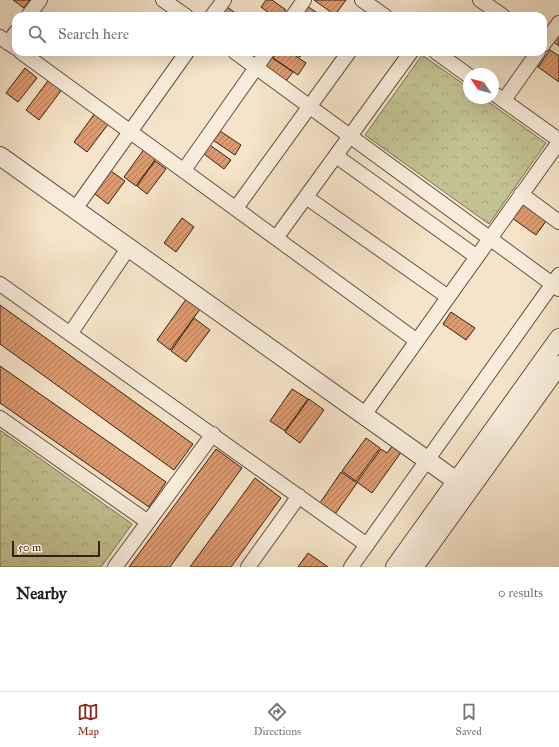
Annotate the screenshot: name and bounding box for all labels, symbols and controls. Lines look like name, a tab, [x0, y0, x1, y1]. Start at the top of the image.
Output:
search box	[12, 12, 547, 56]
icon: search	[26, 23, 48, 45]
text: Search here	[58, 25, 129, 43]
north arrow	[463, 68, 499, 104]
scale bar	[12, 539, 100, 558]
text: 50 m	[18, 541, 41, 554]
text: Nearby	[16, 583, 67, 604]
text: 0 results	[498, 585, 543, 601]
tab: Map	[77, 701, 99, 738]
tab: Directions	[254, 701, 301, 738]
tab: Saved	[456, 701, 482, 738]

